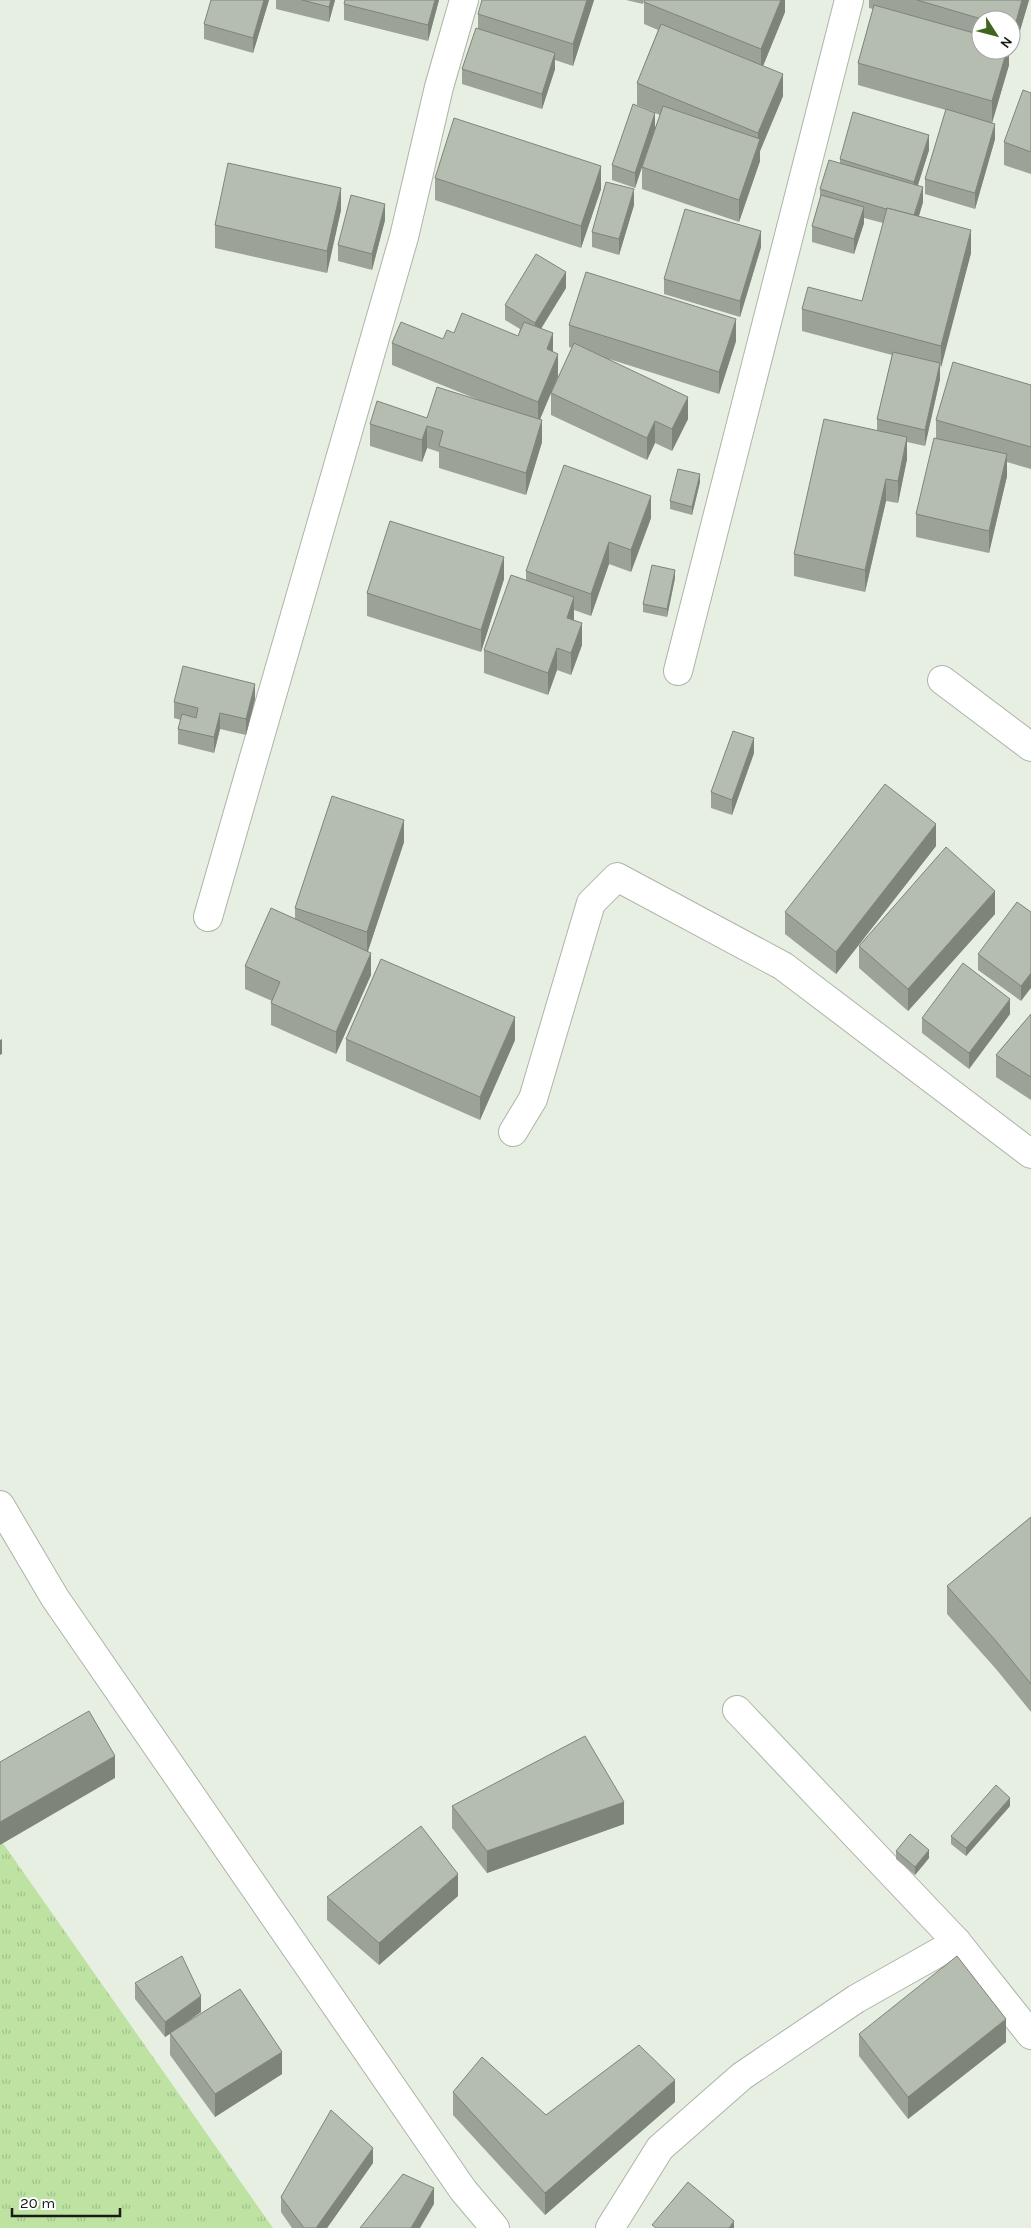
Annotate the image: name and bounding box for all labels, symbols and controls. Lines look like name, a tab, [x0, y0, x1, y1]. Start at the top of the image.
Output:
north arrow	[971, 10, 1021, 60]
text: N	[996, 33, 1016, 51]
scale bar	[12, 2186, 120, 2218]
text: 20 m	[20, 2194, 55, 2212]

